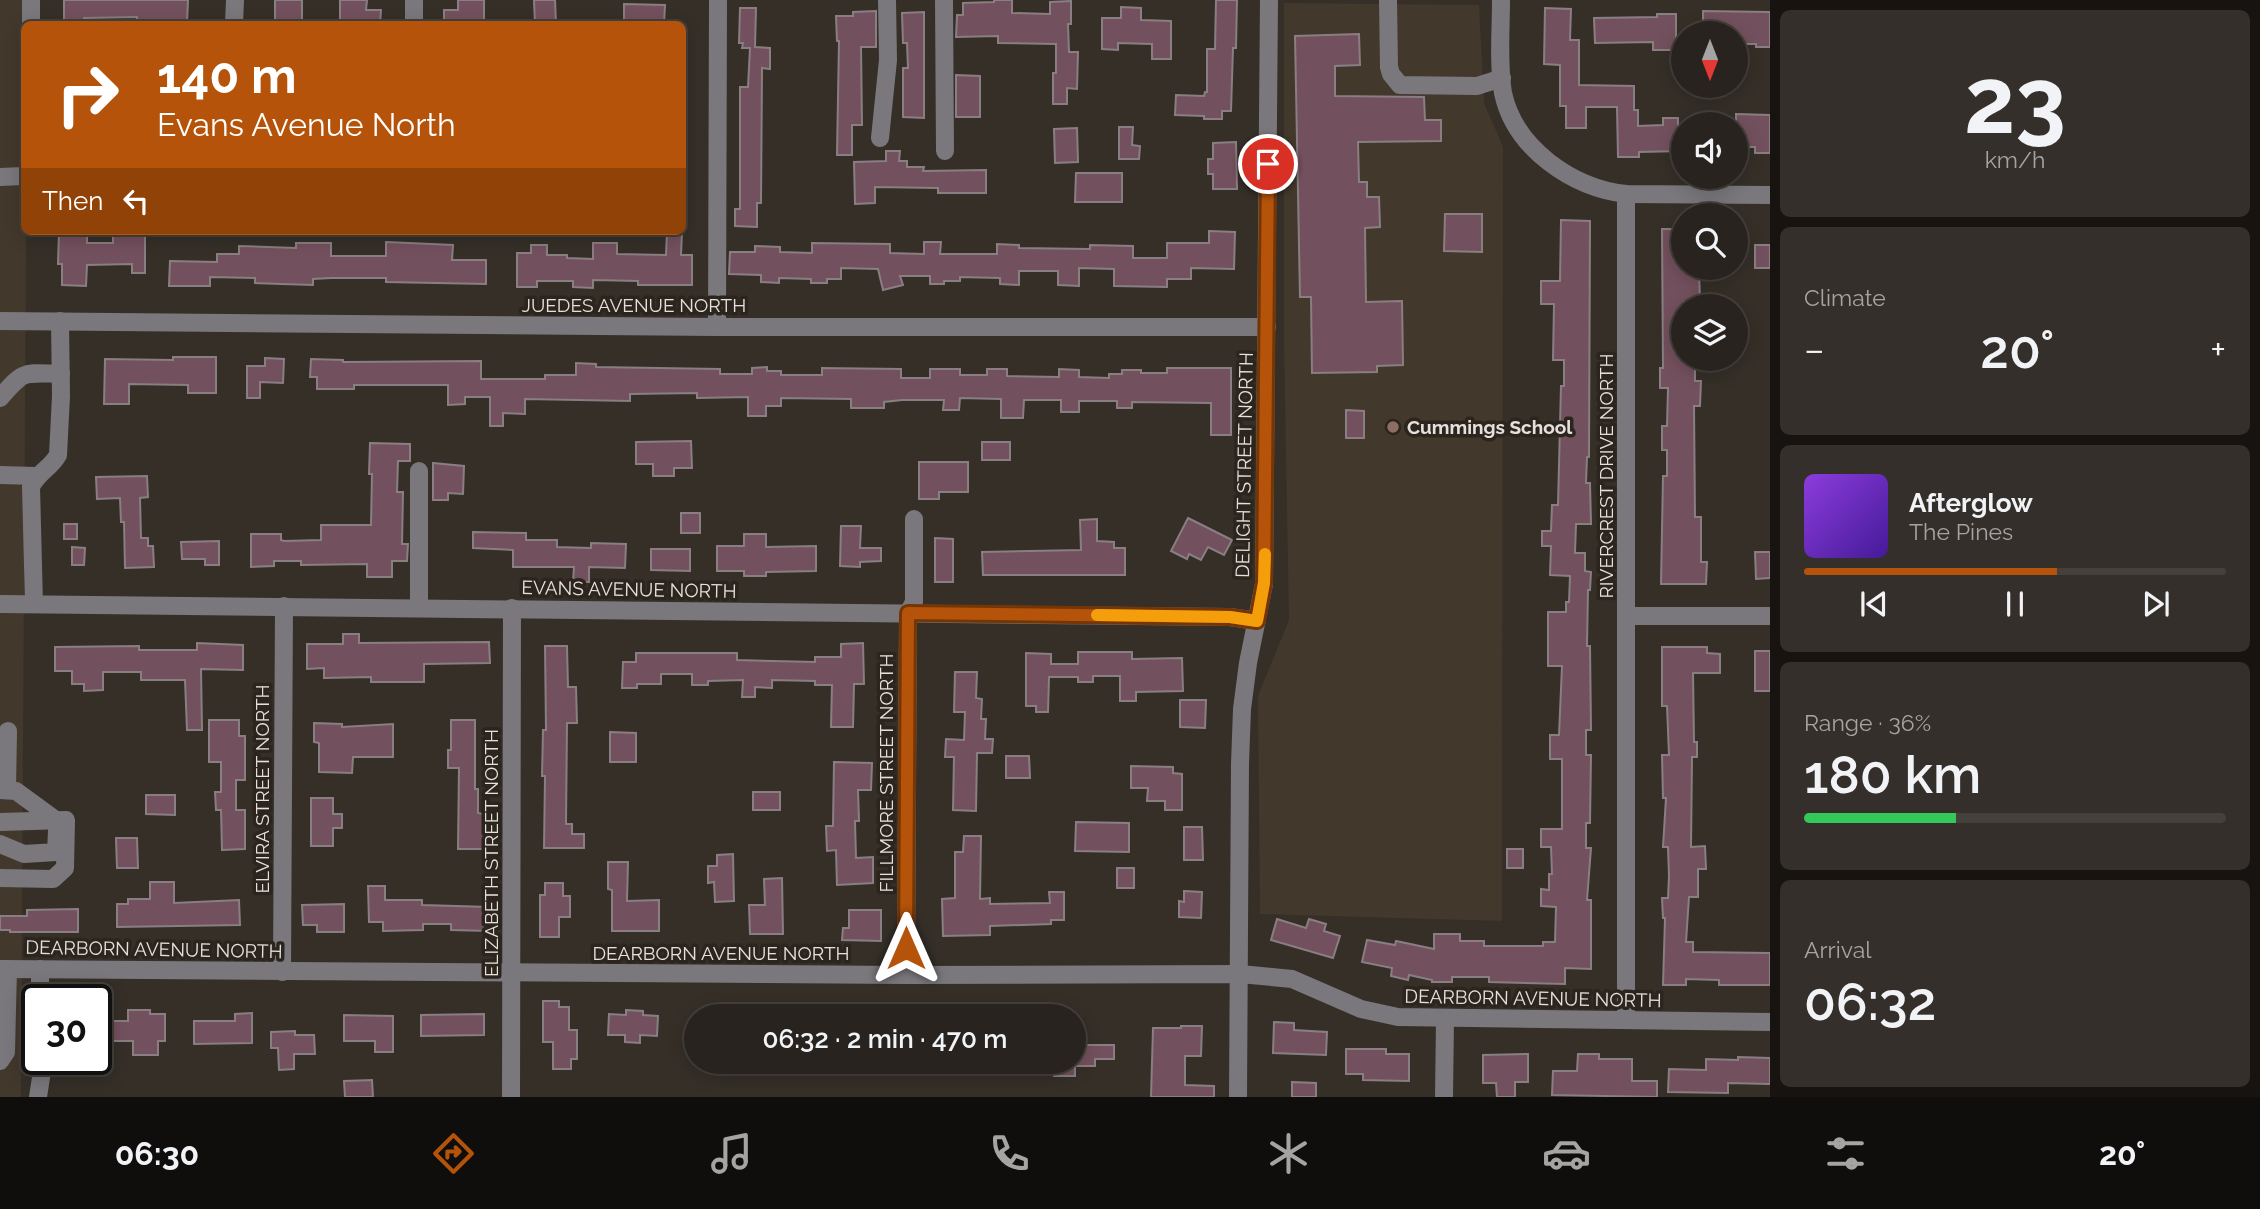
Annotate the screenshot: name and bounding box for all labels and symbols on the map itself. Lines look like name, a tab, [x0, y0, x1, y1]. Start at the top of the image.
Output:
north arrow	[1671, 21, 1748, 98]
pin	[1238, 134, 1298, 194]
street label: JUEDES AVENUE NORTH	[522, 294, 746, 316]
street label: DELIGHT STREET NORTH	[1231, 352, 1257, 578]
street label: RIVERCREST DRIVE NORTH	[1595, 353, 1617, 599]
place label: Cummings School	[1407, 416, 1573, 438]
marker: Cummings School	[1385, 419, 1401, 435]
street label: EVANS AVENUE NORTH	[521, 576, 737, 602]
street label: FILLMORE STREET NORTH	[875, 653, 897, 893]
street label: ELVIRA STREET NORTH	[251, 684, 273, 894]
street label: ELIZABETH STREET NORTH	[480, 729, 502, 977]
position arrow	[869, 911, 943, 985]
street label: DEARBORN AVENUE NORTH	[25, 936, 283, 962]
street label: DEARBORN AVENUE NORTH	[592, 942, 850, 964]
speed limit sign: 30	[21, 984, 112, 1075]
street label: DEARBORN AVENUE NORTH	[1404, 985, 1662, 1011]

